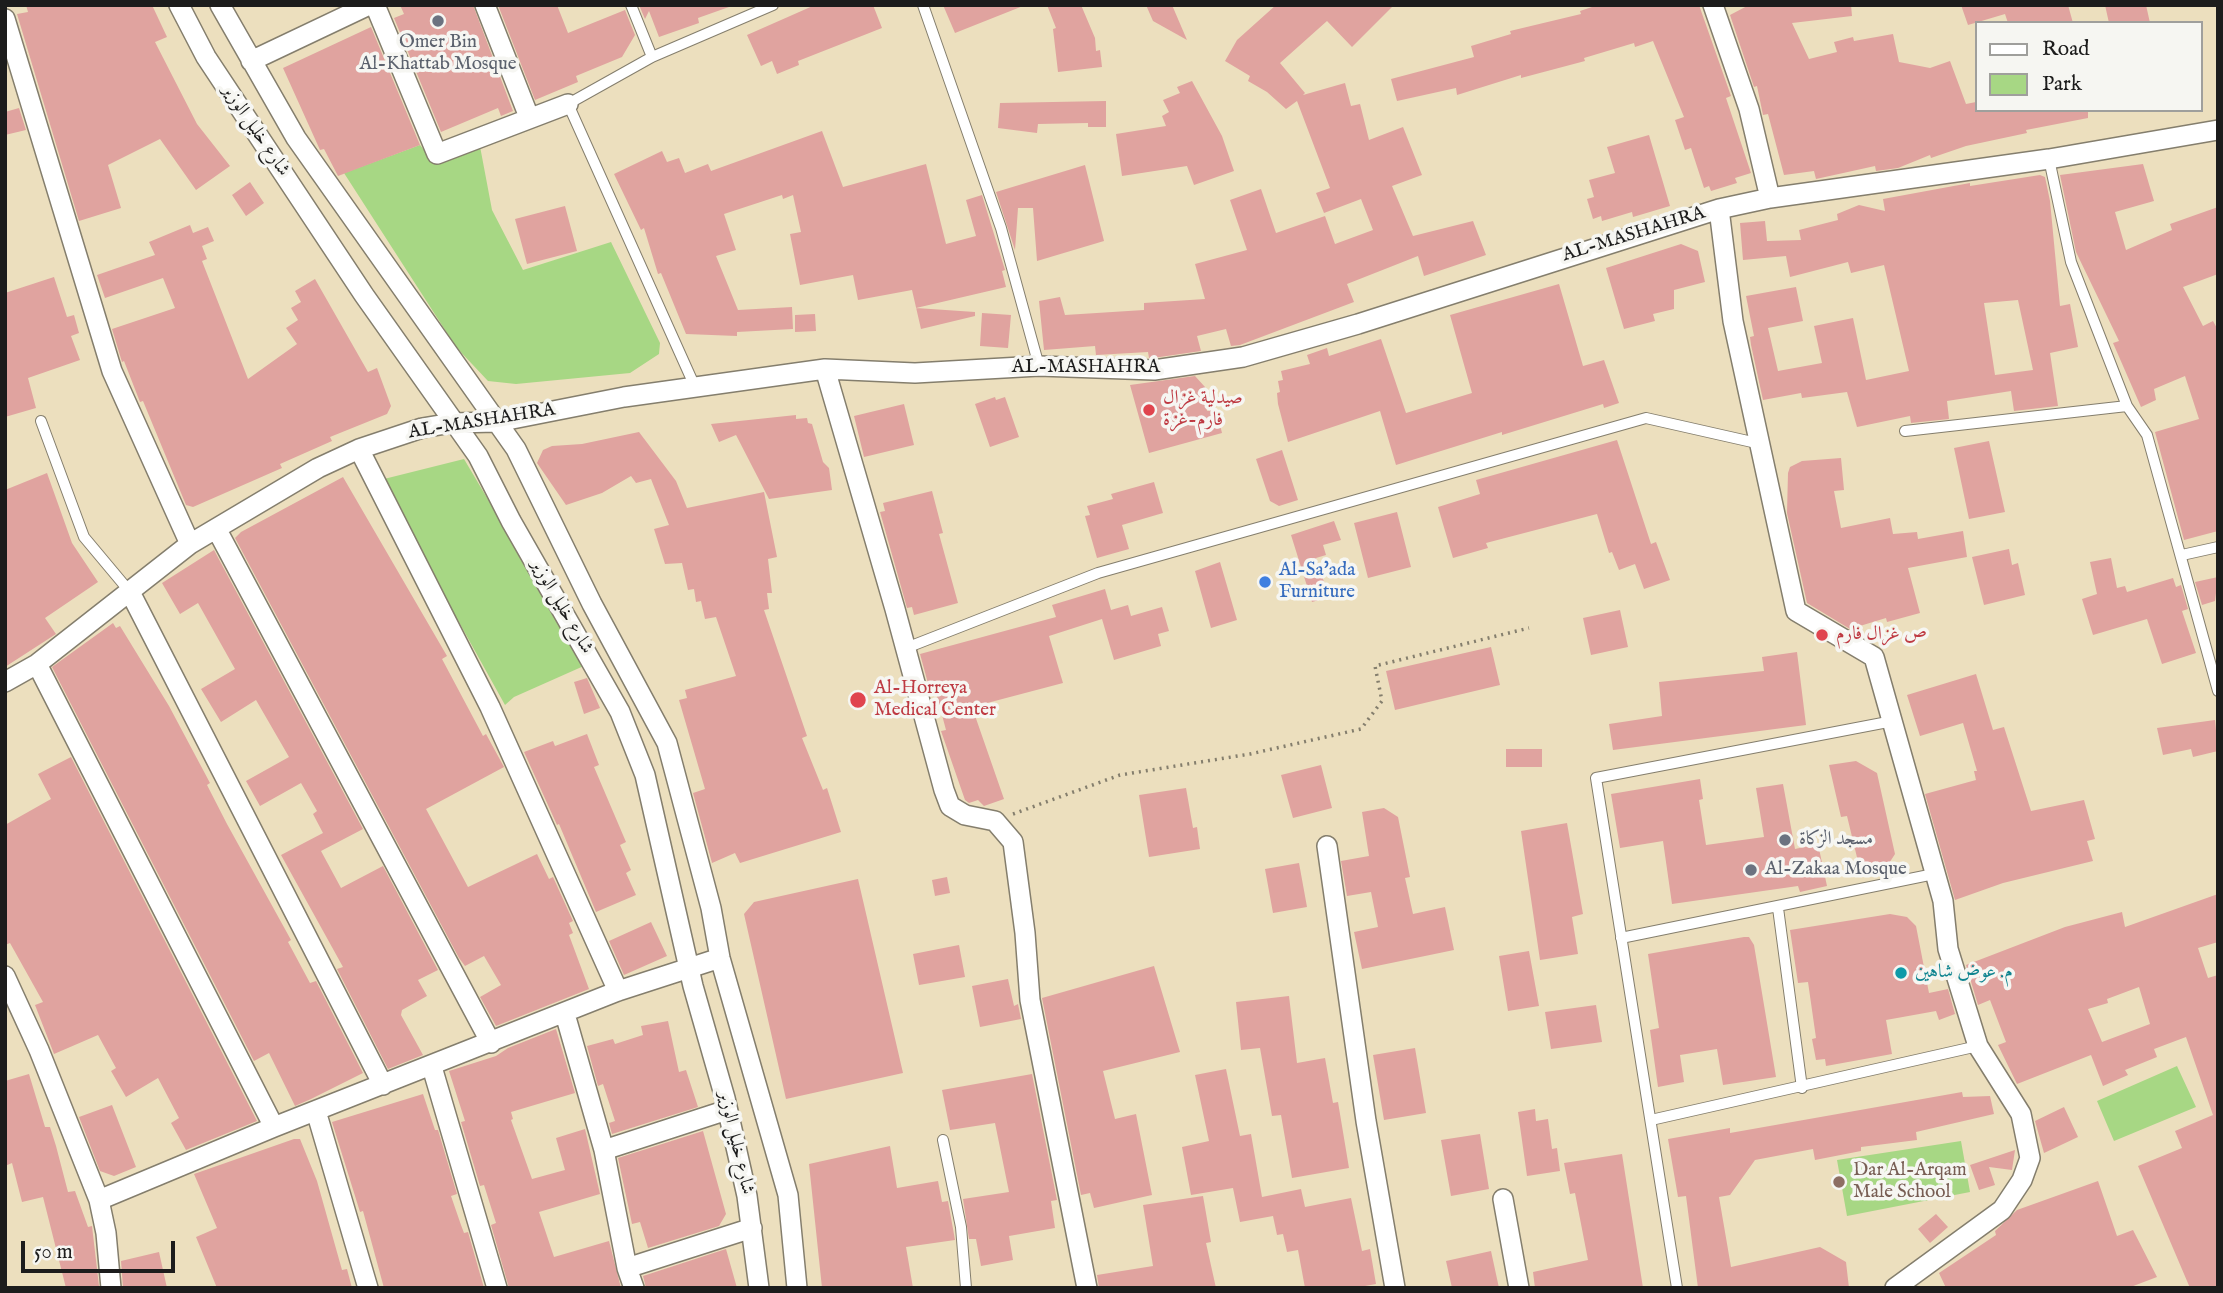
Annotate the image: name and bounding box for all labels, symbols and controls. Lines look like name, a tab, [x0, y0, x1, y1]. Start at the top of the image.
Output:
marker: Omer Bin Al-Khattab Mosque	[430, 13, 446, 29]
legend	[1974, 21, 2202, 112]
place label: Omer Bin Al-Khattab Mosque	[359, 32, 517, 76]
text: Road	[2042, 36, 2089, 63]
text: Park	[2042, 71, 2082, 98]
street label: شارع خليل الوزير	[216, 81, 294, 181]
street label: AL-MASHAHRA	[1560, 202, 1708, 268]
street label: AL-MASHAHRA	[1012, 357, 1160, 379]
place label: صيدلية غزال فارم-غزة	[1163, 388, 1243, 432]
street label: AL-MASHAHRA	[407, 399, 557, 445]
marker: صيدلية غزال فارم-غزة	[1141, 402, 1157, 418]
street label: شارع خليل الوزير	[525, 556, 597, 658]
place label: Al-Sa'ada Furniture	[1279, 560, 1355, 604]
marker: Al-Sa'ada Furniture	[1257, 574, 1273, 590]
place label: ص غزال فارم	[1836, 624, 1927, 646]
marker: ص غزال فارم	[1814, 627, 1830, 643]
place label: Al-Horreya Medical Center	[874, 678, 996, 722]
marker: Al-Horreya Medical Center	[848, 690, 868, 710]
place label: مسجد الزكاة	[1799, 829, 1873, 851]
marker: مسجد الزكاة	[1777, 832, 1793, 848]
place label: Al-Zakaa Mosque	[1765, 859, 1907, 881]
marker: Al-Zakaa Mosque	[1743, 862, 1759, 878]
place label: م. عوض شاهين	[1915, 962, 2013, 984]
marker: م. عوض شاهين	[1893, 965, 1909, 981]
street label: شارع خليل الوزير	[712, 1089, 758, 1197]
place label: Dar Al-Arqam Male School	[1853, 1160, 1967, 1204]
marker: Dar Al-Arqam Male School	[1831, 1174, 1847, 1190]
scale bar	[24, 1226, 178, 1270]
text: 50 m	[34, 1239, 73, 1266]

